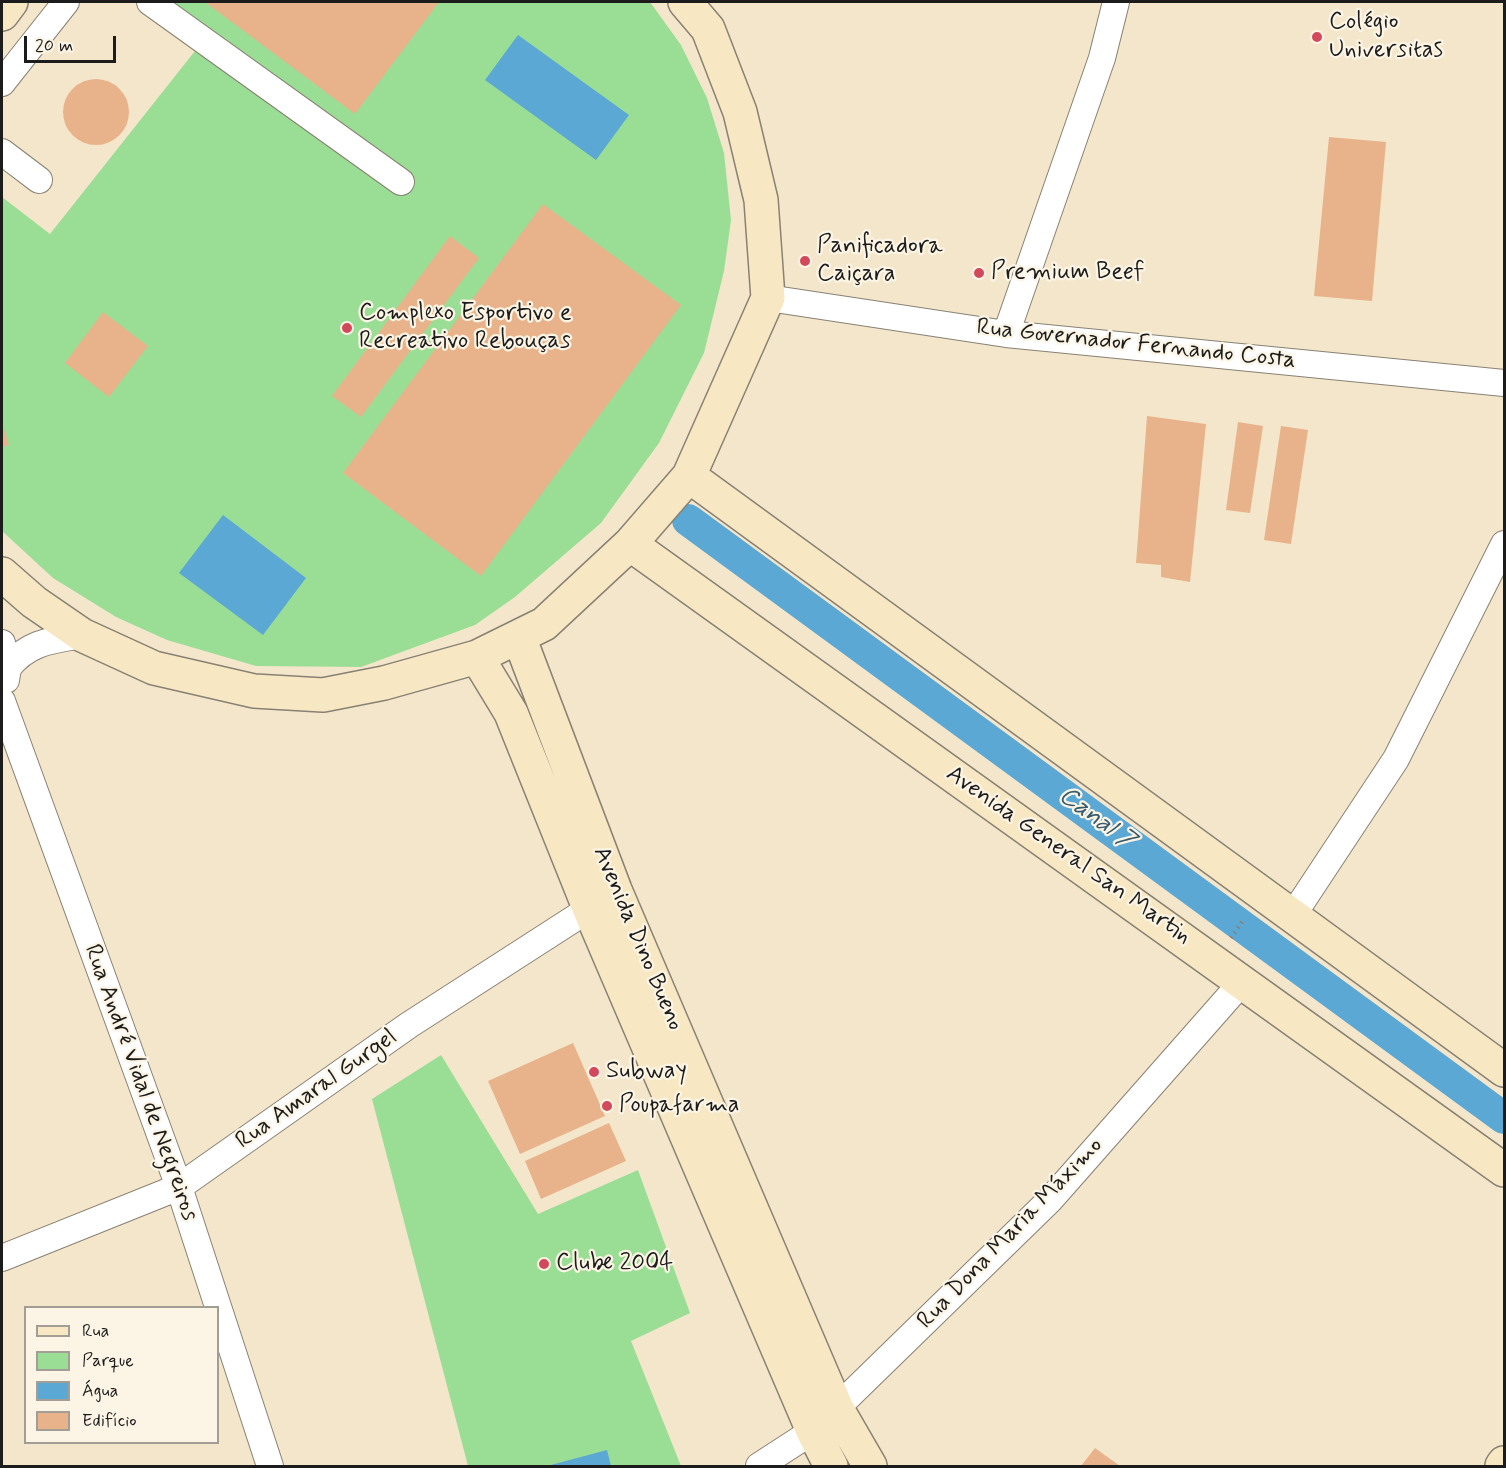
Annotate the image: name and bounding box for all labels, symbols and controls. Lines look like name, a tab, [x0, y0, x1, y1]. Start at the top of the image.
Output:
place label: Colégio Universitas	[1329, 9, 1443, 65]
scale bar	[27, 24, 118, 62]
marker: Colégio Universitas	[1310, 30, 1324, 44]
text: 20 m	[35, 34, 73, 58]
place label: Panificadora Caiçara	[817, 233, 943, 289]
marker: Panificadora Caiçara	[798, 254, 812, 268]
place label: Premium Beef	[991, 259, 1144, 287]
marker: Premium Beef	[972, 266, 986, 280]
place label: Complexo Esportivo e Recreativo Rebouças	[359, 300, 572, 356]
street label: Rua Governador Fernando Costa	[975, 314, 1297, 376]
marker: Complexo Esportivo e Recreativo Rebouças	[340, 321, 354, 335]
street label: Avenida General San Martin	[940, 760, 1196, 952]
water label: Canal 7	[1052, 781, 1140, 857]
street label: Avenida Dino Bueno	[585, 843, 689, 1035]
street label: Rua André Vidal de Negreiros	[77, 941, 203, 1225]
street label: Rua Amaral Gurgel	[231, 1024, 403, 1156]
place label: Subway	[606, 1058, 687, 1086]
marker: Subway	[587, 1065, 601, 1079]
place label: Poupafarma	[619, 1092, 740, 1120]
marker: Poupafarma	[600, 1099, 614, 1113]
street label: Rua Dona Maria Máximo	[912, 1132, 1110, 1336]
place label: Clube 2004	[556, 1250, 673, 1278]
marker: Clube 2004	[537, 1257, 551, 1271]
legend	[24, 1306, 219, 1444]
text: Rua	[82, 1319, 109, 1343]
text: Parque	[82, 1349, 134, 1373]
text: Água	[82, 1379, 118, 1403]
text: Edifício	[82, 1409, 137, 1433]

